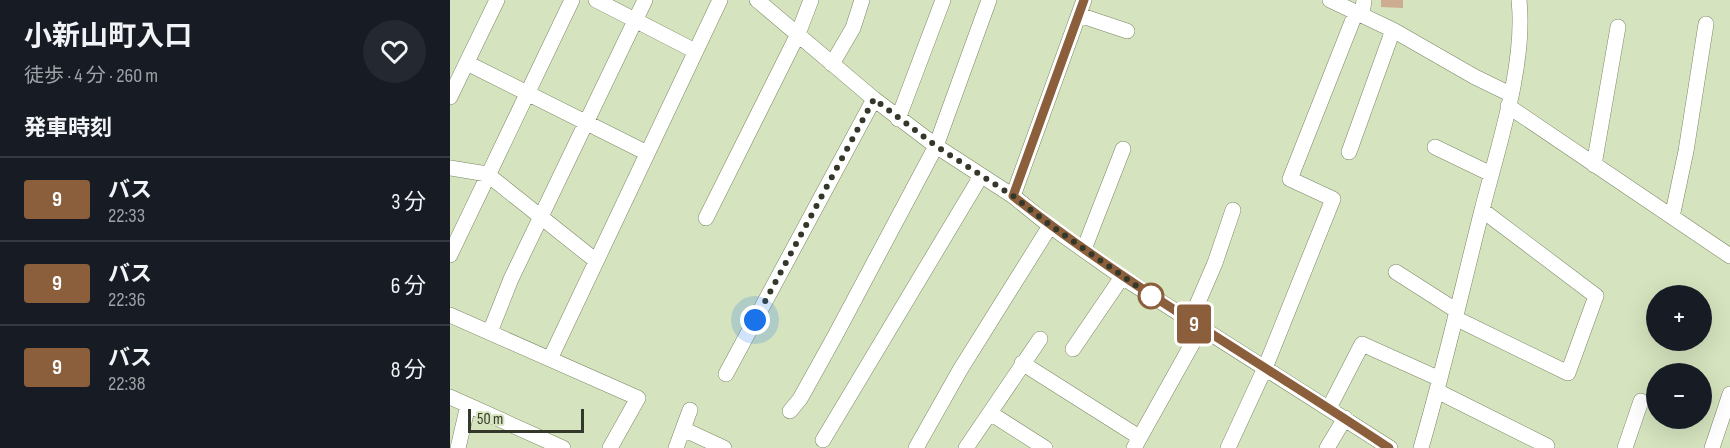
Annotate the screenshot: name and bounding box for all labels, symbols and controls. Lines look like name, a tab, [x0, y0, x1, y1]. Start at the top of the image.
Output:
text: 小新山町入口	[24, 20, 192, 53]
button: heart	[363, 20, 426, 83]
text: 徒歩 · 4 分 · 260 m	[24, 64, 158, 88]
text: 発車時刻	[24, 115, 112, 142]
text: バス	[108, 177, 152, 204]
text: 9	[52, 187, 62, 212]
text: 3 分	[391, 189, 426, 216]
text: 22:33	[108, 204, 145, 228]
text: バス	[108, 261, 152, 288]
text: 9	[52, 271, 62, 296]
text: 6 分	[391, 273, 426, 300]
unlabelled marker	[1138, 283, 1164, 309]
map controls	[1646, 285, 1712, 429]
button: +	[1646, 285, 1712, 351]
text: 22:36	[108, 288, 145, 312]
line badge: 9	[1174, 304, 1214, 344]
your location	[740, 305, 770, 335]
text: 9	[1189, 312, 1199, 337]
text: バス	[108, 345, 152, 372]
text: 9	[52, 355, 62, 380]
text: 8 分	[391, 357, 426, 384]
button: −	[1646, 363, 1712, 429]
text: 22:38	[108, 372, 145, 396]
scale bar	[468, 406, 584, 434]
text: 50 m	[477, 410, 503, 429]

